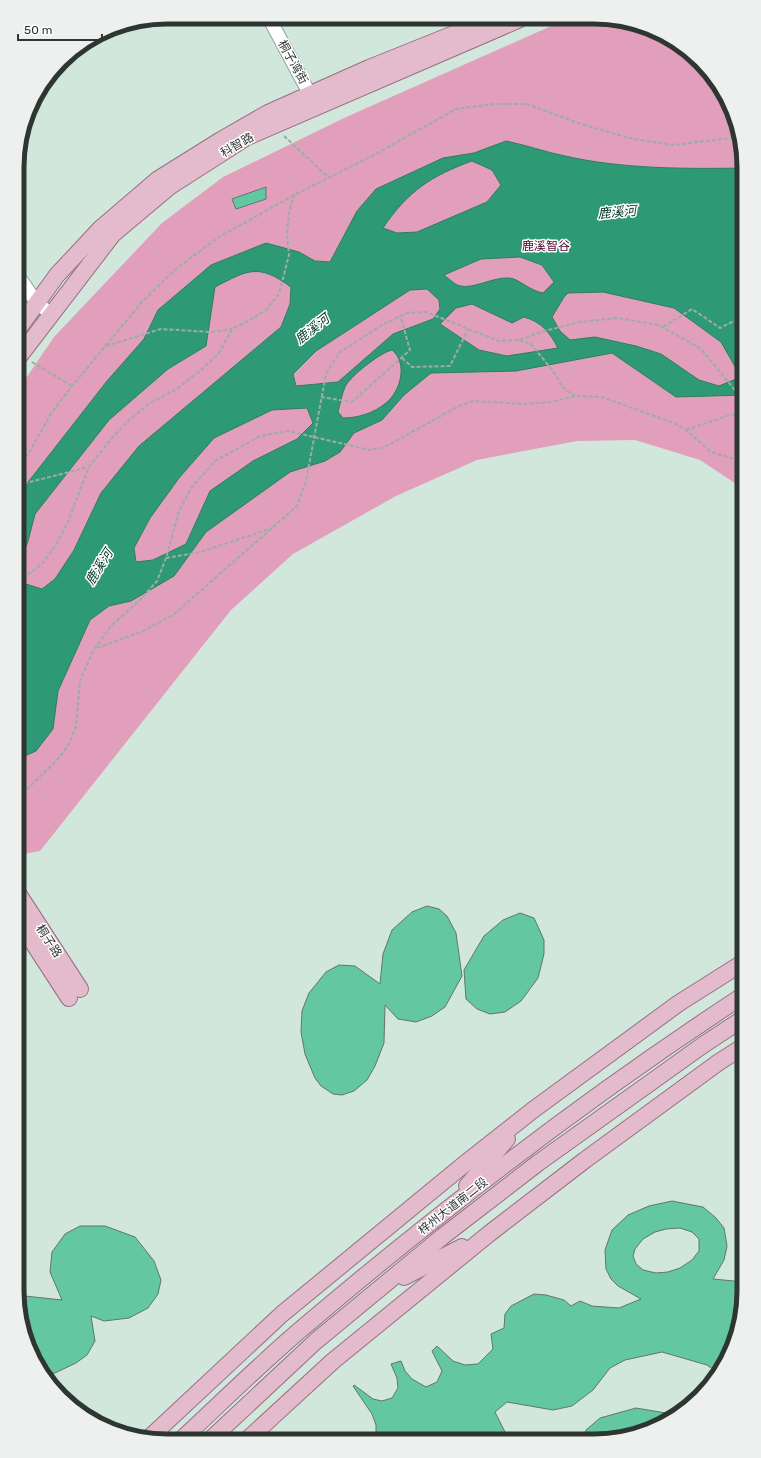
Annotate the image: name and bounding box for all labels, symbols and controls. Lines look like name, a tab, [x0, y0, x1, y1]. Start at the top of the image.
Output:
scale bar	[18, 16, 102, 42]
text: 50 m	[24, 23, 52, 37]
street label: 桐子湾街	[275, 38, 311, 86]
street label: 科智路	[218, 130, 256, 160]
water label: 鹿溪河	[597, 203, 640, 221]
park label: 鹿溪智谷	[522, 239, 570, 253]
water label: 鹿溪河	[292, 309, 334, 347]
water label: 鹿溪河	[82, 544, 117, 588]
street label: 桐子路	[33, 922, 65, 960]
street label: 梓州大道南二段	[416, 1175, 490, 1237]

